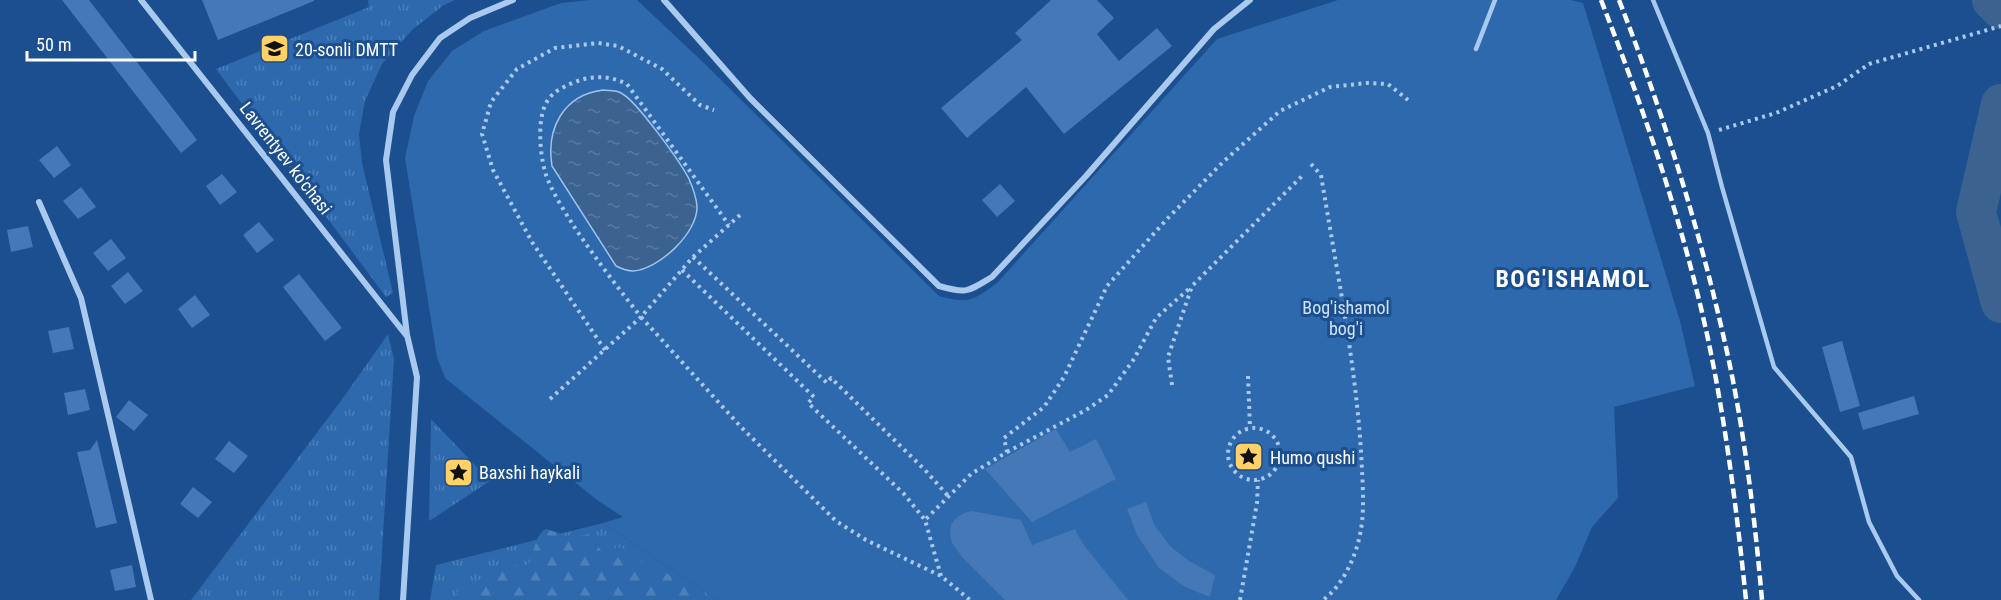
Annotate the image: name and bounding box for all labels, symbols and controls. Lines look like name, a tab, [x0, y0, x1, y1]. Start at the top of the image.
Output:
scale bar	[27, 24, 195, 62]
school or university icon: 20-sonli DMTT	[258, 33, 290, 65]
text: 50 m	[36, 34, 71, 55]
place label: 20-sonli DMTT	[295, 39, 398, 60]
street label: Lavrentyev ko'chasi	[236, 98, 336, 218]
district label: BOG'ISHAMOL	[1495, 265, 1651, 293]
park label: Bog'ishamol bog'i	[1302, 297, 1390, 339]
place icon: Humo qushi	[1233, 441, 1265, 473]
place label: Humo qushi	[1270, 447, 1355, 468]
place icon: Baxshi haykali	[442, 456, 474, 488]
place label: Baxshi haykali	[479, 462, 580, 483]

